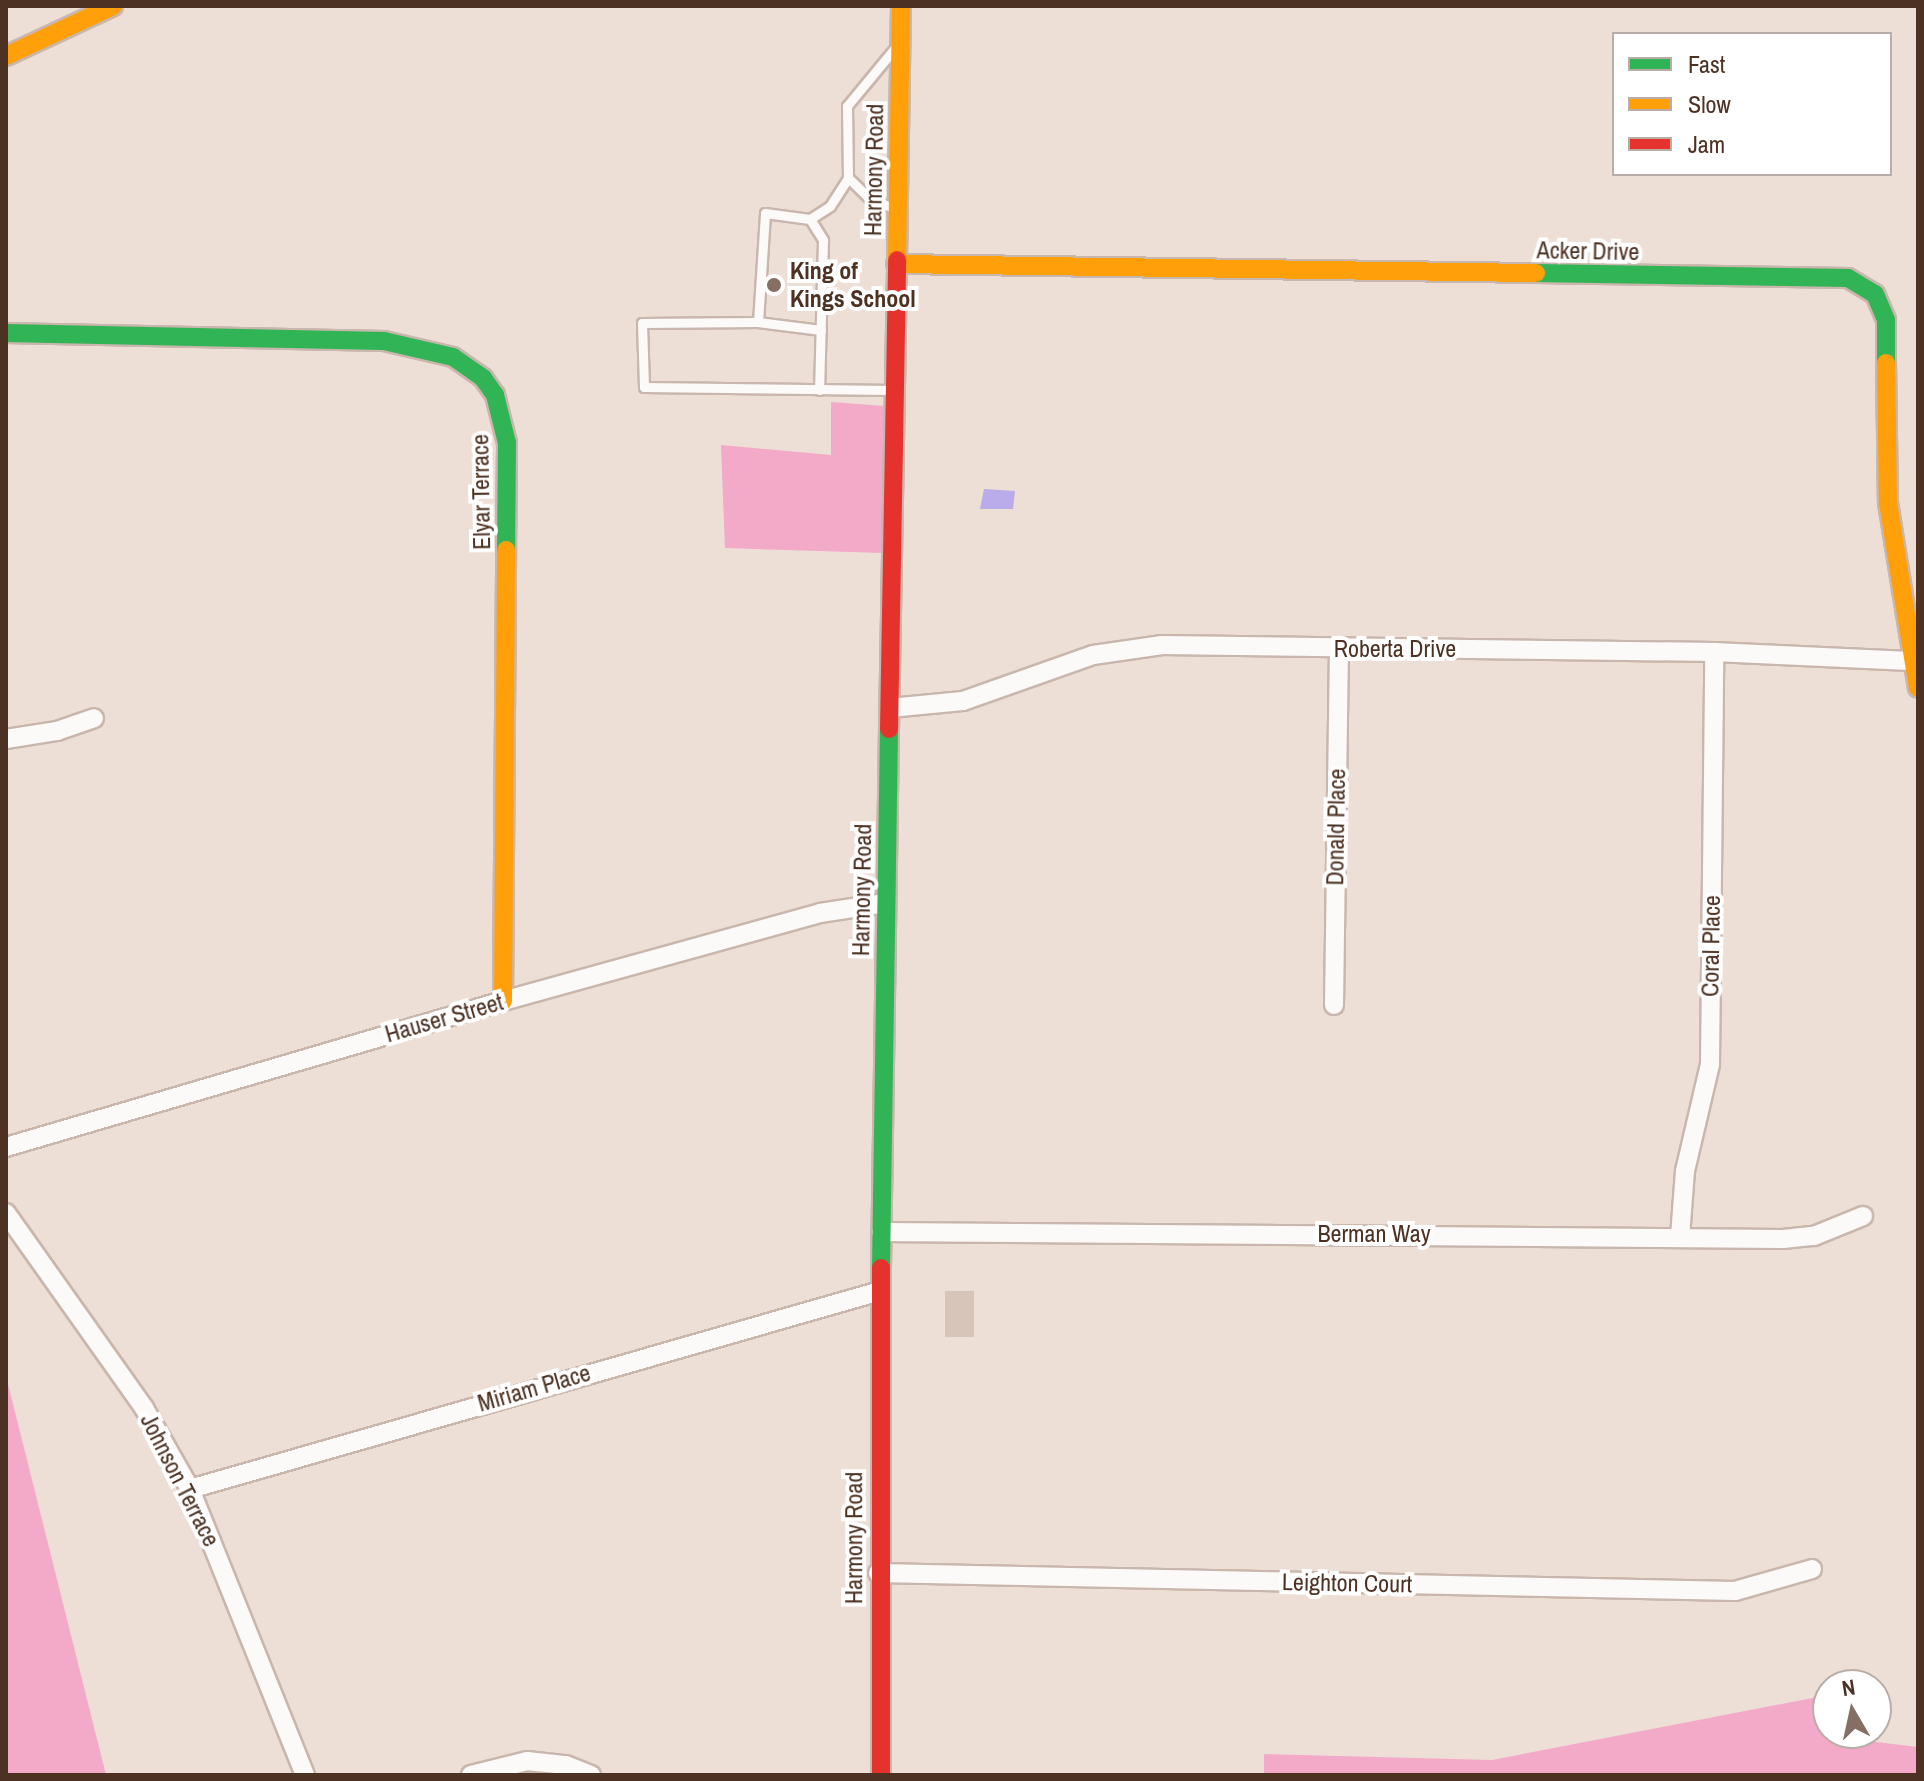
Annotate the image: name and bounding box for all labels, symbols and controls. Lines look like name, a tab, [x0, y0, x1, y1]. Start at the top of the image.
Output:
legend	[1612, 32, 1892, 176]
text: Fast	[1688, 48, 1725, 80]
text: Slow	[1688, 88, 1731, 120]
street label: Harmony Road	[858, 104, 890, 236]
text: Jam	[1688, 128, 1725, 160]
street label: Acker Drive	[1536, 236, 1640, 266]
place label: King of Kings School	[790, 257, 916, 313]
marker: King of Kings School	[765, 276, 783, 294]
street label: Elyar Terrace	[466, 434, 496, 550]
street label: Roberta Drive	[1334, 635, 1456, 663]
street label: Donald Place	[1321, 768, 1351, 886]
street label: Harmony Road	[846, 824, 878, 956]
street label: Coral Place	[1696, 895, 1726, 997]
street label: Hauser Street	[382, 987, 506, 1049]
street label: Berman Way	[1317, 1220, 1431, 1248]
street label: Miriam Place	[474, 1358, 594, 1418]
street label: Johnson Terrace	[134, 1409, 226, 1551]
street label: Harmony Road	[840, 1472, 868, 1604]
street label: Leighton Court	[1282, 1567, 1412, 1599]
north arrow	[1812, 1669, 1892, 1749]
text: N	[1840, 1671, 1857, 1703]

